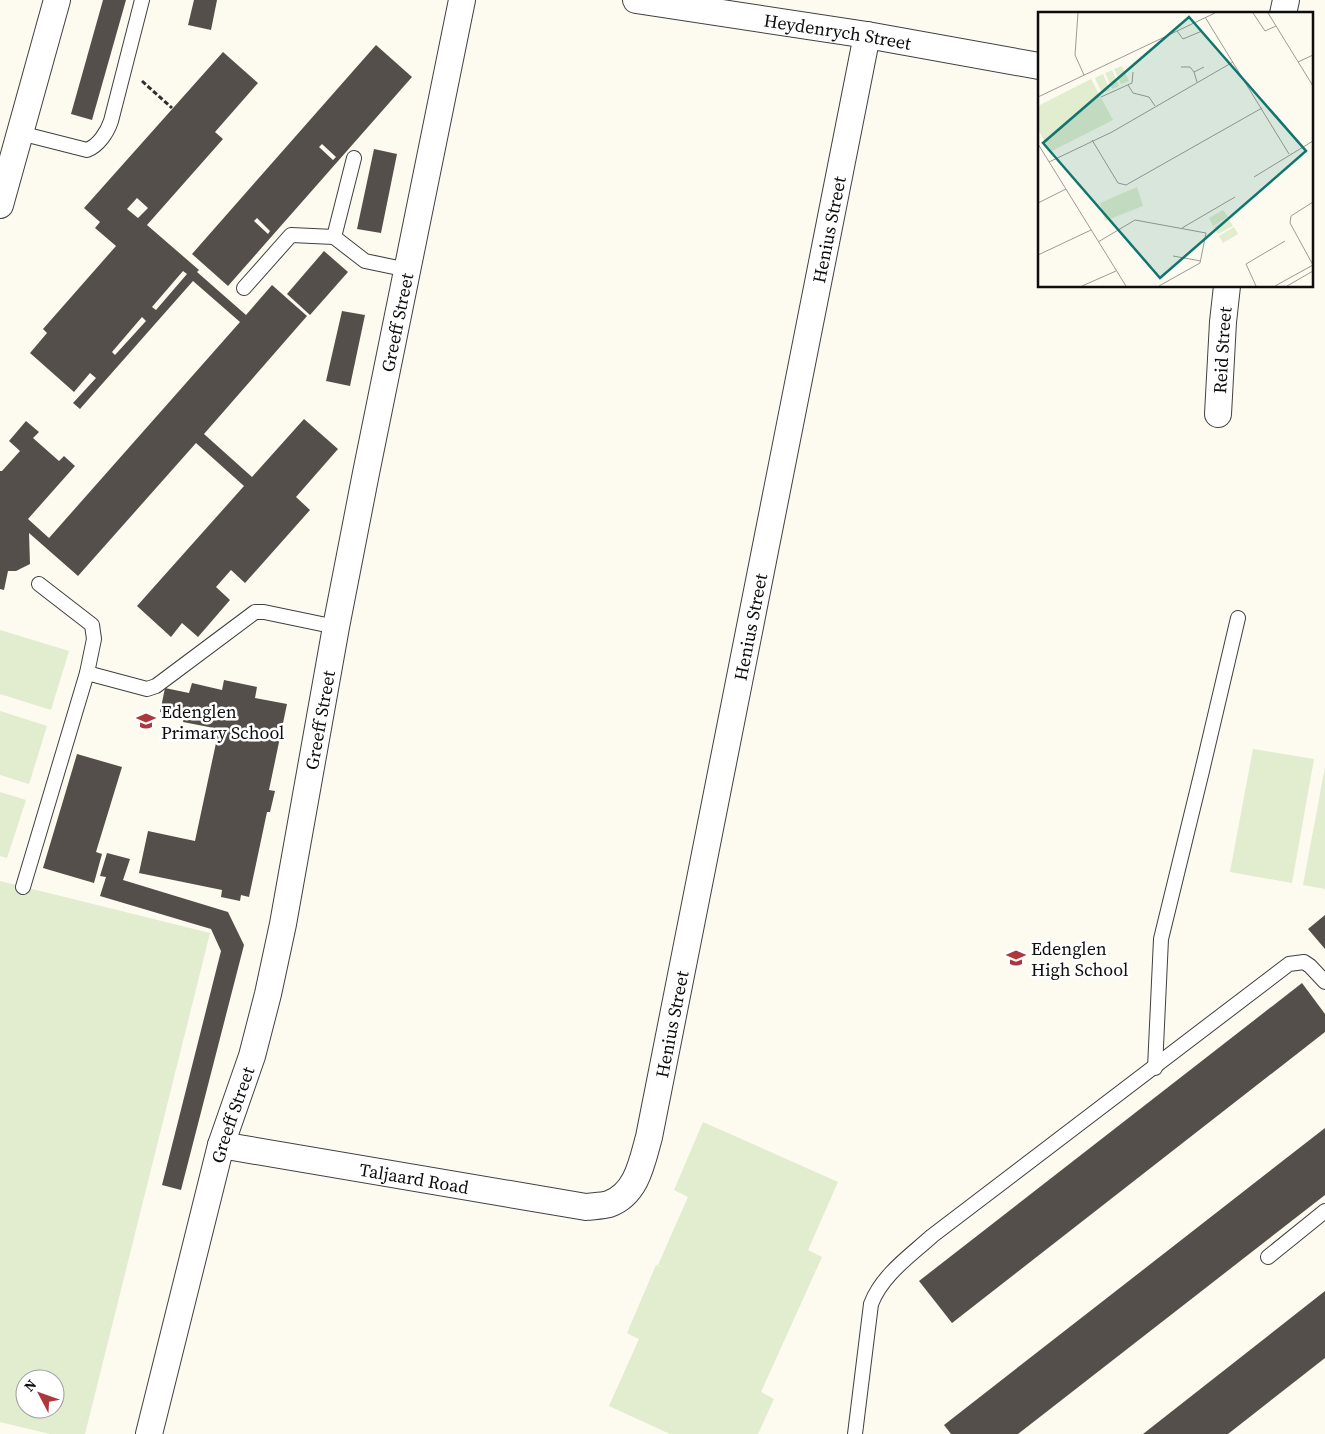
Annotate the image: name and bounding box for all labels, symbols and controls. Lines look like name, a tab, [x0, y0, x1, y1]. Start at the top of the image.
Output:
street label: Heydenrych Street	[762, 7, 913, 55]
inset map	[1038, 12, 1312, 288]
street label: Henius Street	[806, 174, 851, 285]
street label: Greeff Street	[374, 270, 419, 374]
street label: Reid Street	[1207, 305, 1237, 394]
street label: Henius Street	[727, 571, 773, 682]
street label: Greeff Street	[298, 668, 341, 772]
place label: Edenglen Primary School	[161, 699, 284, 745]
school or university icon: Edenglen Primary School	[135, 710, 157, 732]
place label: Edenglen High School	[1031, 936, 1128, 982]
school or university icon: Edenglen High School	[1005, 947, 1027, 969]
street label: Henius Street	[649, 968, 694, 1080]
street label: Greeff Street	[204, 1063, 260, 1166]
street label: Taljaard Road	[358, 1156, 471, 1199]
north arrow	[15, 1369, 65, 1419]
text: N	[19, 1375, 41, 1396]

